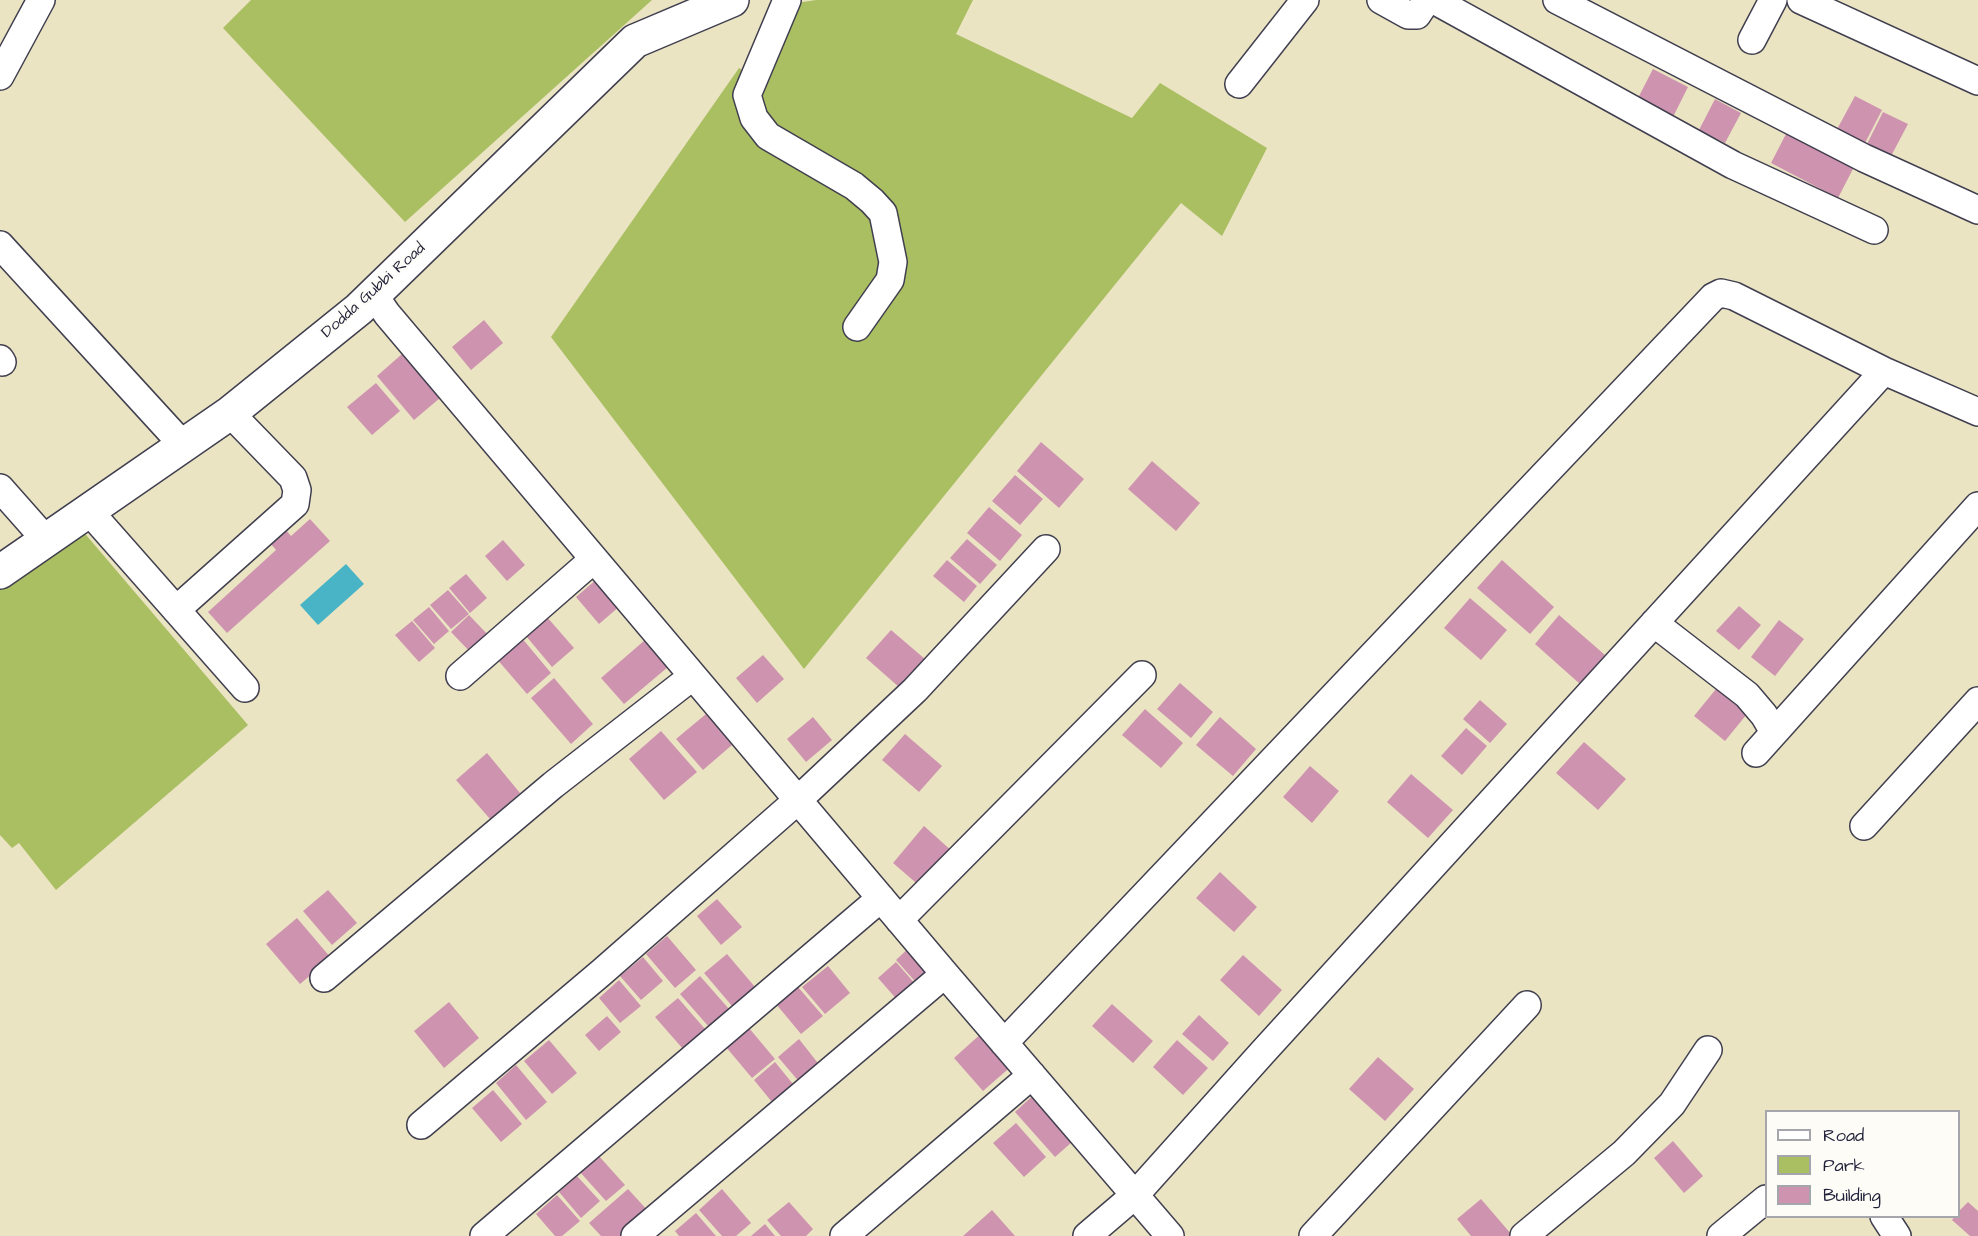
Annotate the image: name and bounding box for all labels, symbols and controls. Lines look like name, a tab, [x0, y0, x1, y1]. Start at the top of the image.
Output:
street label: Dodda Gubbi Road	[318, 239, 430, 343]
legend	[1765, 1110, 1960, 1218]
text: Road	[1823, 1123, 1864, 1148]
text: Park	[1823, 1153, 1865, 1178]
text: Building	[1823, 1183, 1881, 1208]

